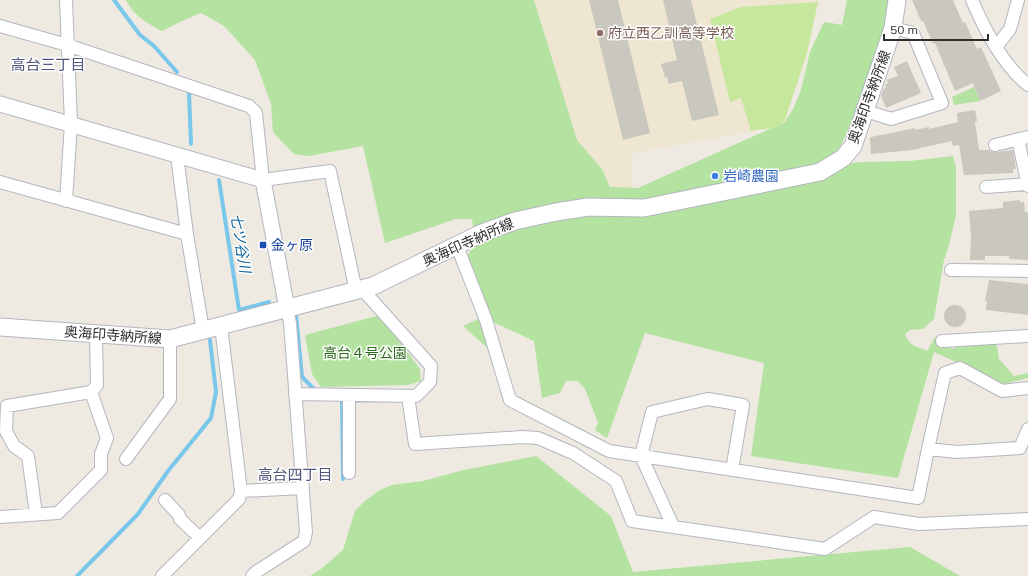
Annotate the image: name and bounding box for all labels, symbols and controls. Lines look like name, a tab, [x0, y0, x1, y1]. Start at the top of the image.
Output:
scale bar	[884, 16, 988, 42]
text: 50 m	[890, 22, 918, 37]
place label: 府立西乙訓高等学校	[608, 24, 734, 42]
marker: 府立西乙訓高等学校	[595, 28, 605, 38]
street label: 奥海印寺納所線	[844, 48, 894, 146]
district label: 高台三丁目	[10, 55, 86, 74]
place label: 岩崎農園	[723, 167, 779, 185]
marker: 岩崎農園	[710, 171, 720, 181]
water label: 七ツ谷川	[227, 212, 255, 276]
street label: 奥海印寺納所線	[420, 214, 516, 270]
place label: 金ヶ原	[271, 236, 313, 254]
marker: 金ヶ原	[258, 240, 268, 250]
street label: 奥海印寺納所線	[63, 323, 163, 347]
park label: 高台４号公園	[323, 344, 407, 362]
district label: 高台四丁目	[257, 465, 333, 484]

